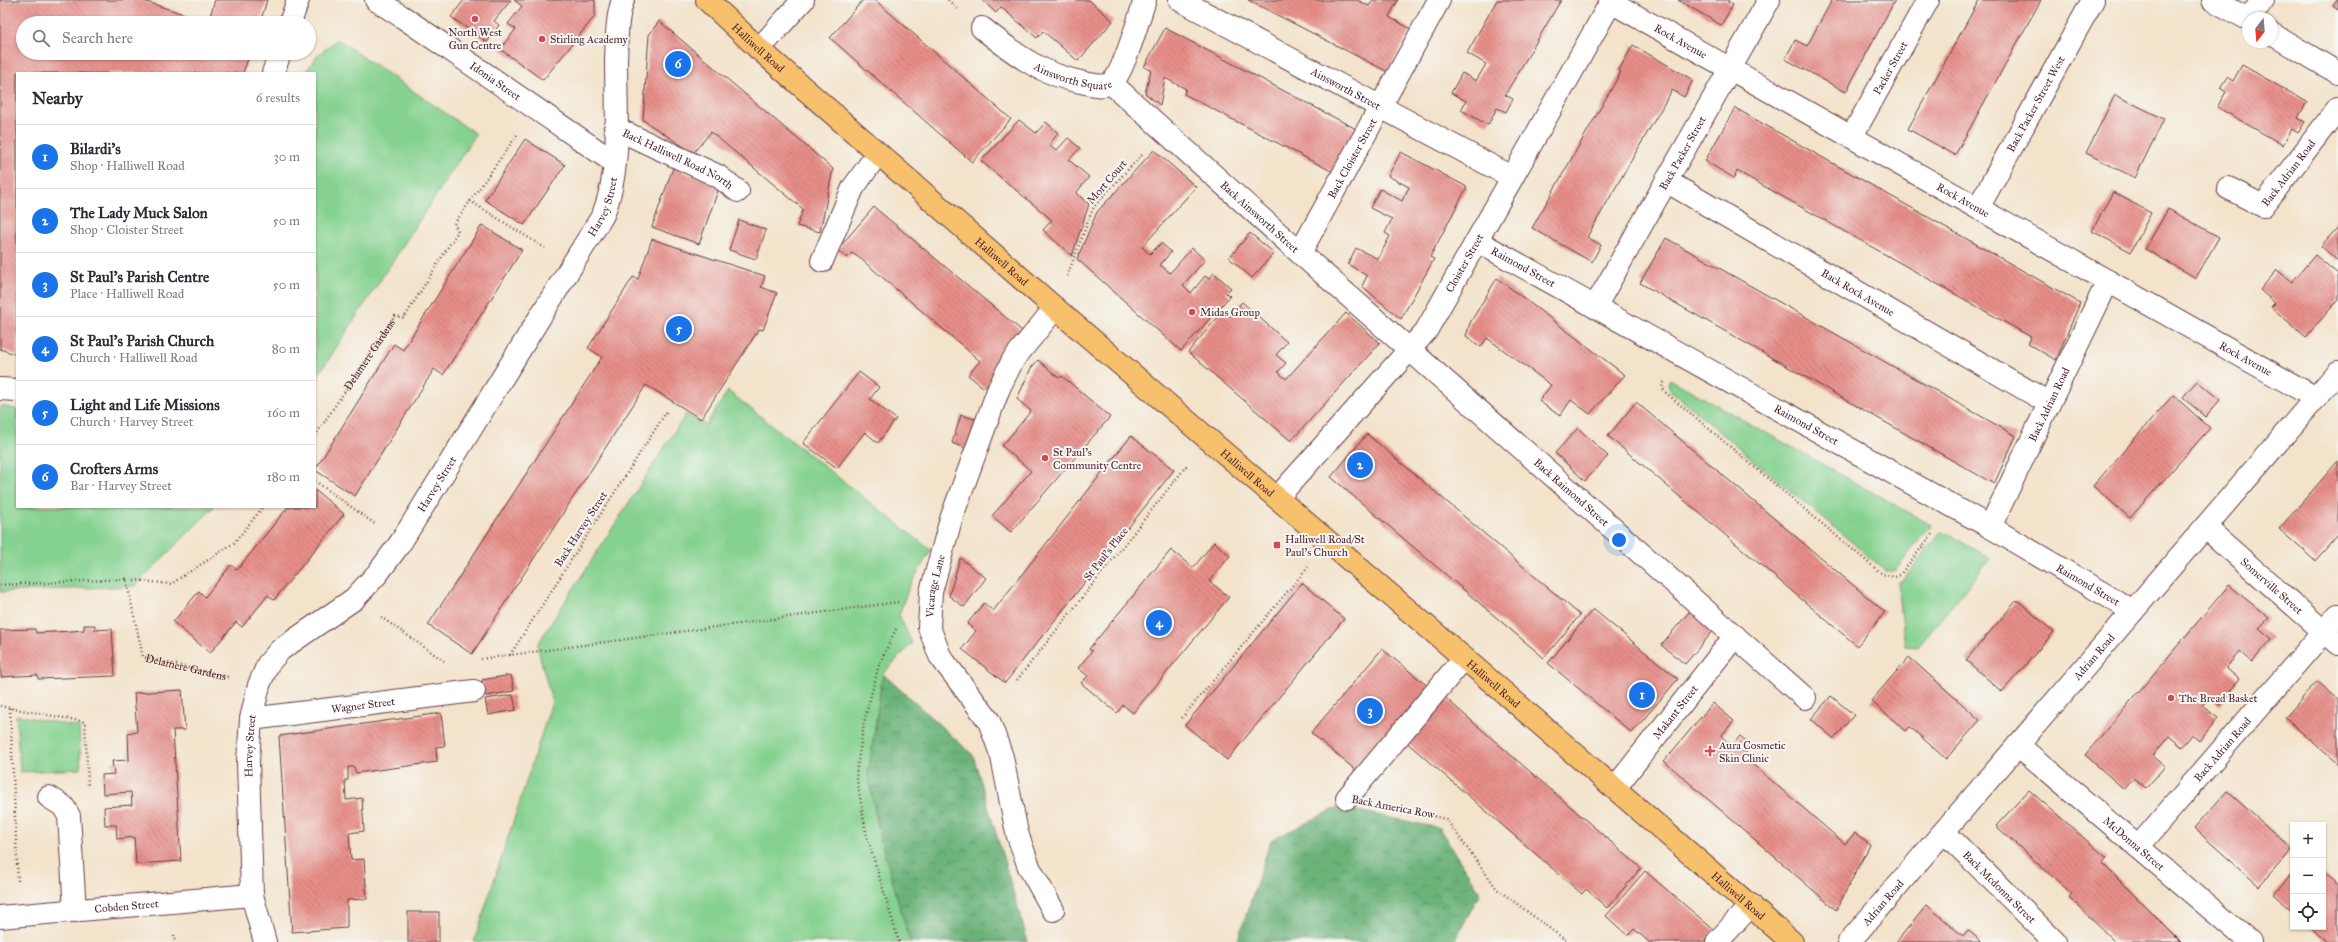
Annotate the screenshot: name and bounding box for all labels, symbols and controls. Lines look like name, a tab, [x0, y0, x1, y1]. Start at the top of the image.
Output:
north arrow	[2242, 12, 2278, 48]
marker: North West Gun Centre	[470, 14, 480, 24]
search box	[16, 16, 316, 60]
street label: Halliwell Road	[729, 20, 788, 75]
street label: Rock Avenue	[1652, 21, 1710, 61]
place label: North West Gun Centre	[448, 26, 502, 52]
icon: search	[30, 27, 52, 49]
text: Search here	[62, 29, 133, 47]
place label: Stirling Academy	[550, 33, 629, 46]
marker: Stirling Academy	[537, 34, 547, 44]
street label: Packer Street	[1870, 39, 1910, 97]
pin: 6	[665, 49, 691, 79]
street label: Back Packer Street West	[2004, 53, 2067, 154]
street label: Idonia Street	[467, 59, 524, 103]
street label: Ainsworth Square	[1031, 59, 1115, 92]
street label: Ainsworth Street	[1308, 64, 1383, 112]
text: Nearby	[32, 88, 83, 109]
text: 6 results	[256, 90, 300, 106]
street label: Back Packer Street	[1656, 114, 1708, 192]
street label: Back Cloister Street	[1325, 116, 1379, 201]
street label: Back Halliwell Road North	[620, 126, 736, 192]
street label: Back Adrian Road	[2259, 137, 2318, 209]
text: Bilardi's	[70, 140, 121, 158]
text: 1	[42, 149, 48, 165]
text: 30 m	[274, 149, 300, 165]
street label: Mort Court	[1084, 157, 1130, 207]
text: Shop · Halliwell Road	[70, 158, 185, 174]
street label: Harvey Street	[585, 176, 620, 239]
street label: Back Ainsworth Street	[1218, 178, 1302, 255]
street label: Rock Avenue	[1935, 180, 1992, 220]
text: The Lady Muck Salon	[70, 204, 208, 222]
text: 2	[42, 213, 48, 229]
text: 50 m	[273, 213, 300, 229]
text: Shop · Cloister Street	[70, 222, 184, 238]
street label: Cloister Street	[1443, 231, 1486, 295]
street label: Halliwell Road	[972, 235, 1031, 289]
street label: Raimond Street	[1489, 244, 1558, 290]
street label: Back Rock Avenue	[1819, 266, 1897, 319]
text: St Paul's Parish Centre	[70, 268, 209, 286]
text: 3	[42, 277, 48, 293]
text: 50 m	[273, 277, 300, 293]
text: Place · Halliwell Road	[70, 286, 184, 302]
place label: Midas Group	[1200, 306, 1260, 319]
marker: Midas Group	[1187, 307, 1197, 317]
pin: 5	[666, 314, 692, 344]
street label: Delamere Gardens	[341, 316, 398, 392]
text: St Paul's Parish Church	[70, 332, 214, 350]
street label: Rock Avenue	[2217, 339, 2275, 379]
text: 4	[41, 341, 49, 357]
text: 80 m	[272, 341, 300, 357]
text: Church · Halliwell Road	[70, 350, 197, 366]
street label: Back Adrian Road	[2026, 365, 2072, 444]
text: Light and Life Missions	[70, 396, 220, 414]
street label: Raimond Street	[1772, 401, 1841, 448]
text: 5	[42, 405, 48, 421]
text: 160 m	[267, 405, 300, 421]
text: Church · Harvey Street	[70, 414, 193, 430]
place label: St Paul's Community Centre	[1053, 446, 1142, 472]
street label: Halliwell Road	[1218, 446, 1277, 500]
pin: 2	[1347, 450, 1373, 480]
marker: St Paul's Community Centre	[1040, 453, 1050, 463]
street label: Harvey Street	[415, 454, 459, 514]
street label: Back Raimond Street	[1531, 456, 1612, 529]
text: Crofters Arms	[70, 460, 158, 478]
text: 6	[42, 469, 48, 485]
text: 180 m	[267, 469, 300, 485]
text: Bar · Harvey Street	[70, 478, 172, 494]
street label: Back Harvey Street	[552, 489, 610, 569]
street label: St Paul's Place	[1081, 524, 1131, 583]
your location	[1609, 530, 1629, 550]
place label: Halliwell Road/St Paul's Church	[1285, 533, 1365, 559]
marker: Halliwell Road/St Paul's Church	[1272, 540, 1282, 550]
street label: Vicarage Lane	[923, 553, 948, 619]
street label: Somerville Street	[2238, 555, 2306, 617]
street label: Raimond Street	[2054, 561, 2122, 608]
pin: 4	[1146, 608, 1172, 638]
street label: Adrian Road	[2070, 631, 2117, 683]
street label: Delamere Gardens	[144, 651, 228, 683]
street label: Halliwell Road	[1464, 657, 1523, 711]
pin: 1	[1629, 680, 1655, 710]
street label: Makant Street	[1650, 682, 1701, 742]
place label: The Bread Basket	[2179, 692, 2257, 705]
marker: The Bread Basket	[2166, 693, 2176, 703]
street label: Wagner Street	[330, 694, 396, 715]
pin: 3	[1357, 696, 1383, 726]
street label: Harvey Street	[241, 713, 258, 778]
street label: Back Adrian Road	[2191, 714, 2254, 784]
place label: Aura Cosmetic Skin Clinic	[1718, 739, 1786, 765]
marker: Aura Cosmetic Skin Clinic	[1704, 745, 1716, 757]
street label: Back America Row	[1350, 793, 1436, 822]
street label: McDonna Street	[2101, 814, 2167, 873]
map controls	[2290, 822, 2326, 930]
button: +	[2290, 822, 2326, 858]
street label: Back Mcdonna Street	[1960, 848, 2039, 926]
button: −	[2290, 858, 2326, 894]
street label: Halliwell Road	[1709, 869, 1768, 923]
street label: Adrian Road	[1859, 876, 1906, 929]
button: locate	[2290, 894, 2326, 930]
street label: Cobden Street	[94, 897, 159, 915]

